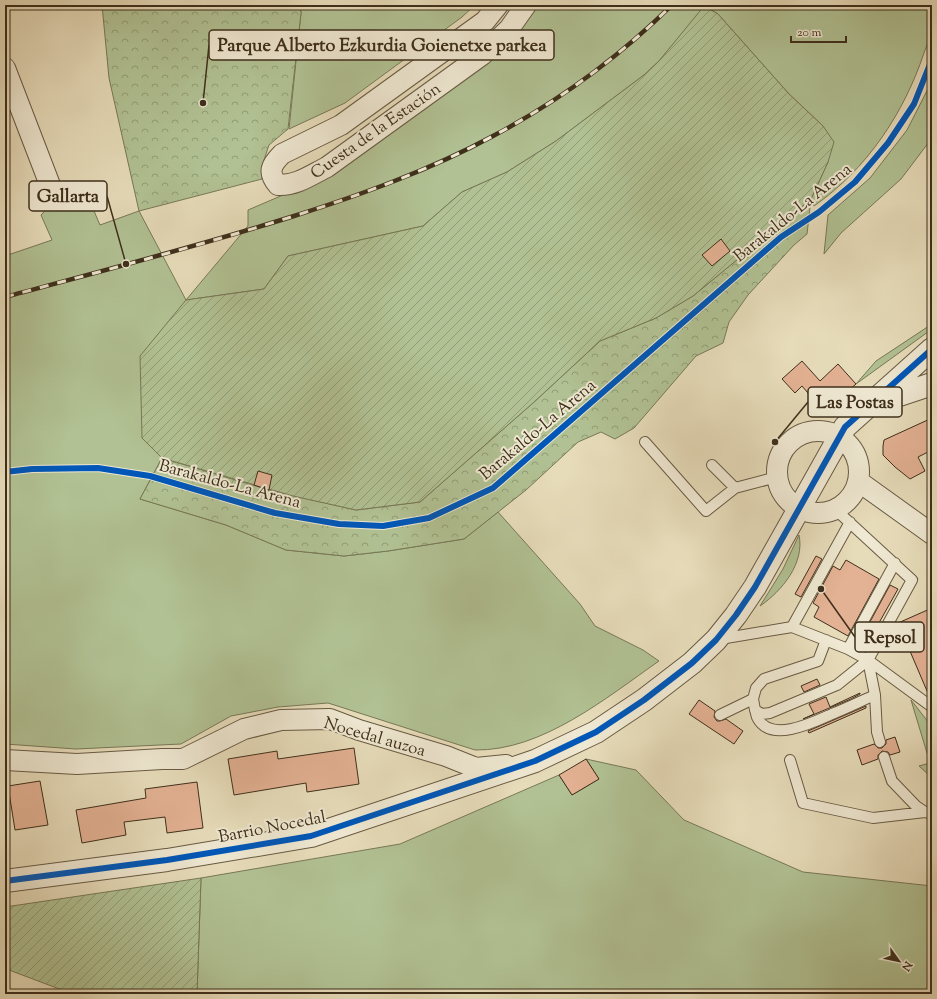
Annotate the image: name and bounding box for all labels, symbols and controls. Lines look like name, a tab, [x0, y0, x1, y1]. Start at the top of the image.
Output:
scale bar	[791, 18, 846, 44]
text: 20 m	[797, 24, 822, 42]
callout: Parque Alberto Ezkurdia Goienetxe parkea	[209, 30, 554, 60]
text: Parque Alberto Ezkurdia Goienetxe parkea	[217, 34, 547, 60]
street label: Cuesta de la Estación	[306, 78, 446, 186]
street label: Barakaldo-La Arena	[729, 158, 858, 269]
callout: Gallarta	[29, 181, 107, 211]
text: Gallarta	[37, 185, 100, 211]
street label: Barakaldo-La Arena	[475, 374, 602, 487]
callout: Las Postas	[808, 387, 902, 417]
text: Las Postas	[816, 391, 894, 417]
street label: Barakaldo-La Arena	[156, 454, 303, 515]
callout: Repsol	[855, 622, 924, 652]
text: Repsol	[864, 626, 917, 652]
street label: Nocedal auzoa	[321, 712, 428, 764]
street label: Barrio Nocedal	[217, 806, 328, 850]
north arrow	[879, 941, 919, 981]
text: N	[897, 957, 916, 974]

